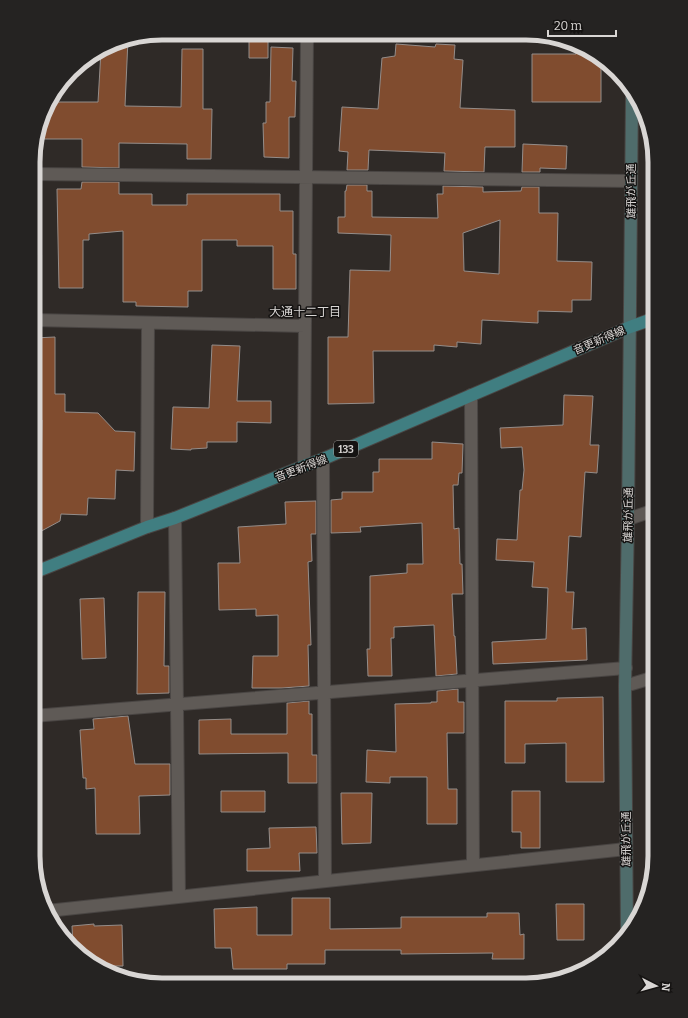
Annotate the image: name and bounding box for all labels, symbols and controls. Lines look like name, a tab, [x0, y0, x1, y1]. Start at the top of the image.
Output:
scale bar	[548, 12, 616, 38]
text: 20 m	[554, 19, 583, 33]
street label: 雄飛が丘通	[625, 164, 638, 219]
district label: 大通十二丁目	[269, 305, 341, 319]
street label: 音更新得線	[571, 324, 627, 357]
road number: 133	[334, 441, 358, 457]
street label: 音更新得線	[273, 453, 329, 484]
street label: 雄飛が丘通	[622, 487, 635, 543]
street label: 雄飛が丘通	[620, 812, 633, 867]
north arrow	[636, 966, 676, 1006]
text: N	[658, 982, 672, 992]

